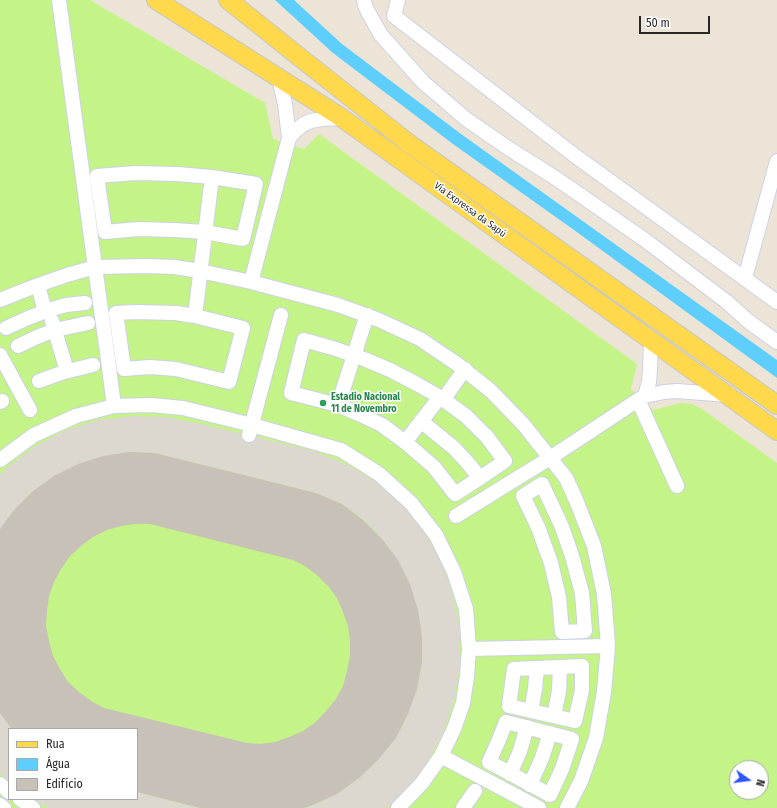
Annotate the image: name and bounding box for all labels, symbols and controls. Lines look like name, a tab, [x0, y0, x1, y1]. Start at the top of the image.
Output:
scale bar	[641, 8, 712, 34]
text: 50 m	[646, 16, 670, 30]
street label: Via Expressa da Sapú	[432, 180, 508, 240]
place label: Estadio Nacional 11 de Novembro	[331, 391, 400, 414]
marker: Estadio Nacional 11 de Novembro	[318, 398, 328, 408]
legend	[8, 728, 138, 800]
text: Rua	[46, 737, 65, 751]
text: Água	[46, 757, 70, 771]
north arrow	[729, 760, 769, 800]
text: Edifício	[46, 777, 83, 791]
text: N	[753, 778, 767, 788]

